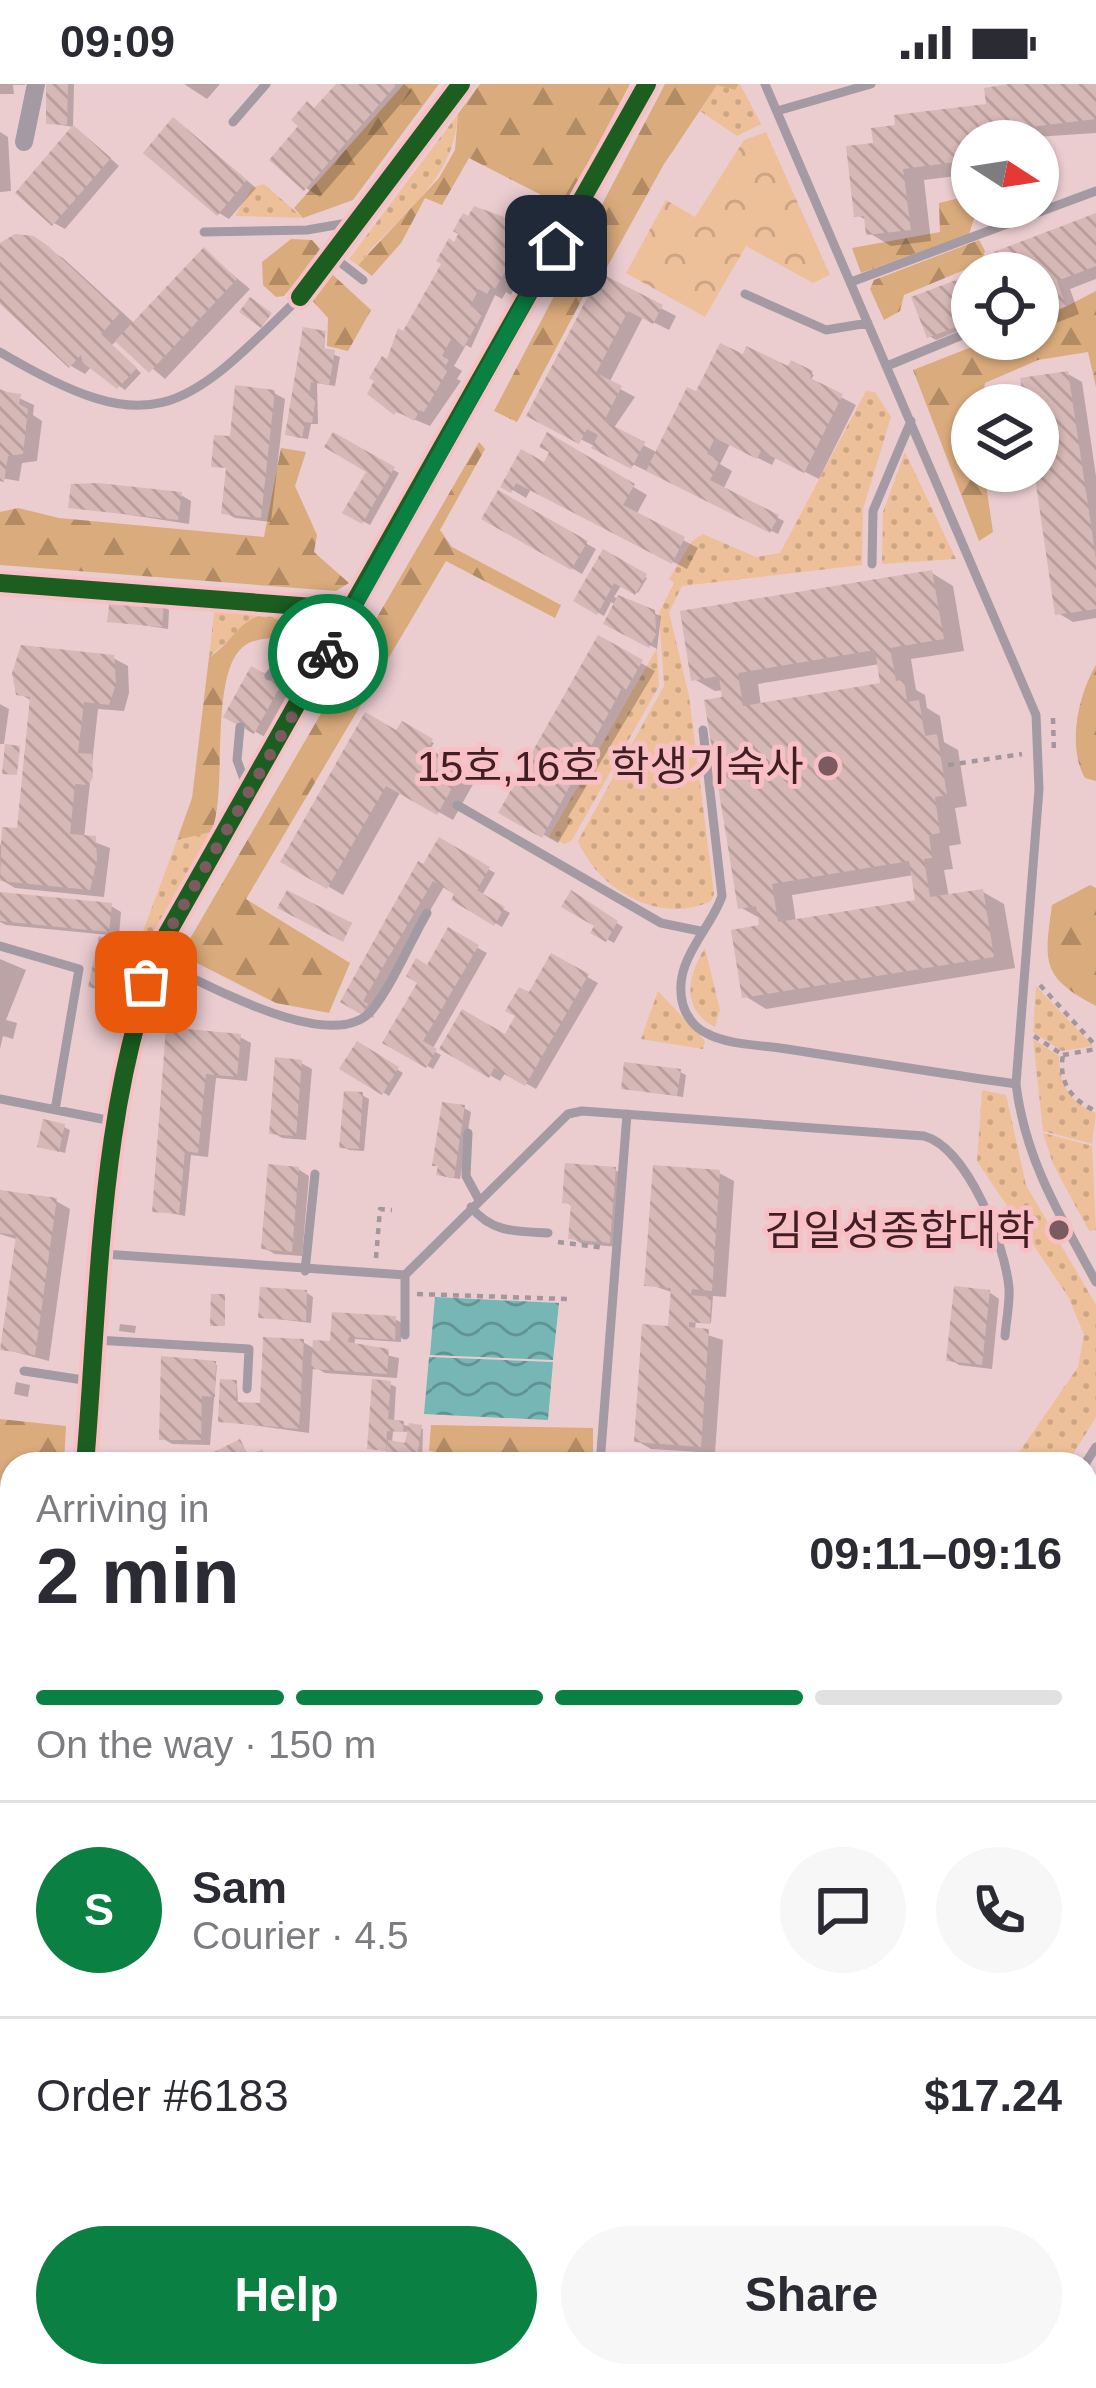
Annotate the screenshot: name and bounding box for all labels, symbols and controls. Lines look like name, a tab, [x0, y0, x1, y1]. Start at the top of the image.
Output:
text: 09:09	[60, 16, 175, 67]
north arrow	[951, 120, 1059, 228]
map controls	[951, 120, 1059, 492]
pin	[505, 195, 607, 297]
icon: home	[523, 213, 589, 279]
button: locate	[951, 252, 1059, 360]
button: layers	[951, 384, 1059, 492]
courier	[268, 594, 388, 714]
icon: bike	[295, 621, 361, 687]
place label: 15호,16호 학생기숙사	[417, 743, 804, 790]
marker: 15호,16호 학생기숙사	[815, 753, 841, 779]
pin	[95, 931, 197, 1033]
icon: bag	[113, 949, 179, 1015]
place label: 김일성종합대학	[765, 1207, 1035, 1254]
marker: 김일성종합대학	[1046, 1217, 1072, 1243]
text: Arriving in	[36, 1487, 209, 1530]
text: 09:11–09:16	[809, 1528, 1062, 1579]
text: 2 min	[36, 1532, 240, 1620]
text: On the way · 150 m	[36, 1723, 376, 1766]
button: chat	[780, 1847, 906, 1973]
button: phone	[936, 1847, 1062, 1973]
text: Sam	[192, 1862, 287, 1913]
text: S	[84, 1884, 114, 1935]
text: Courier · 4.5	[192, 1914, 409, 1957]
text: Order #6183	[36, 2070, 289, 2121]
text: $17.24	[924, 2070, 1062, 2121]
button: Help	[36, 2226, 537, 2364]
button: Share	[561, 2226, 1062, 2364]

